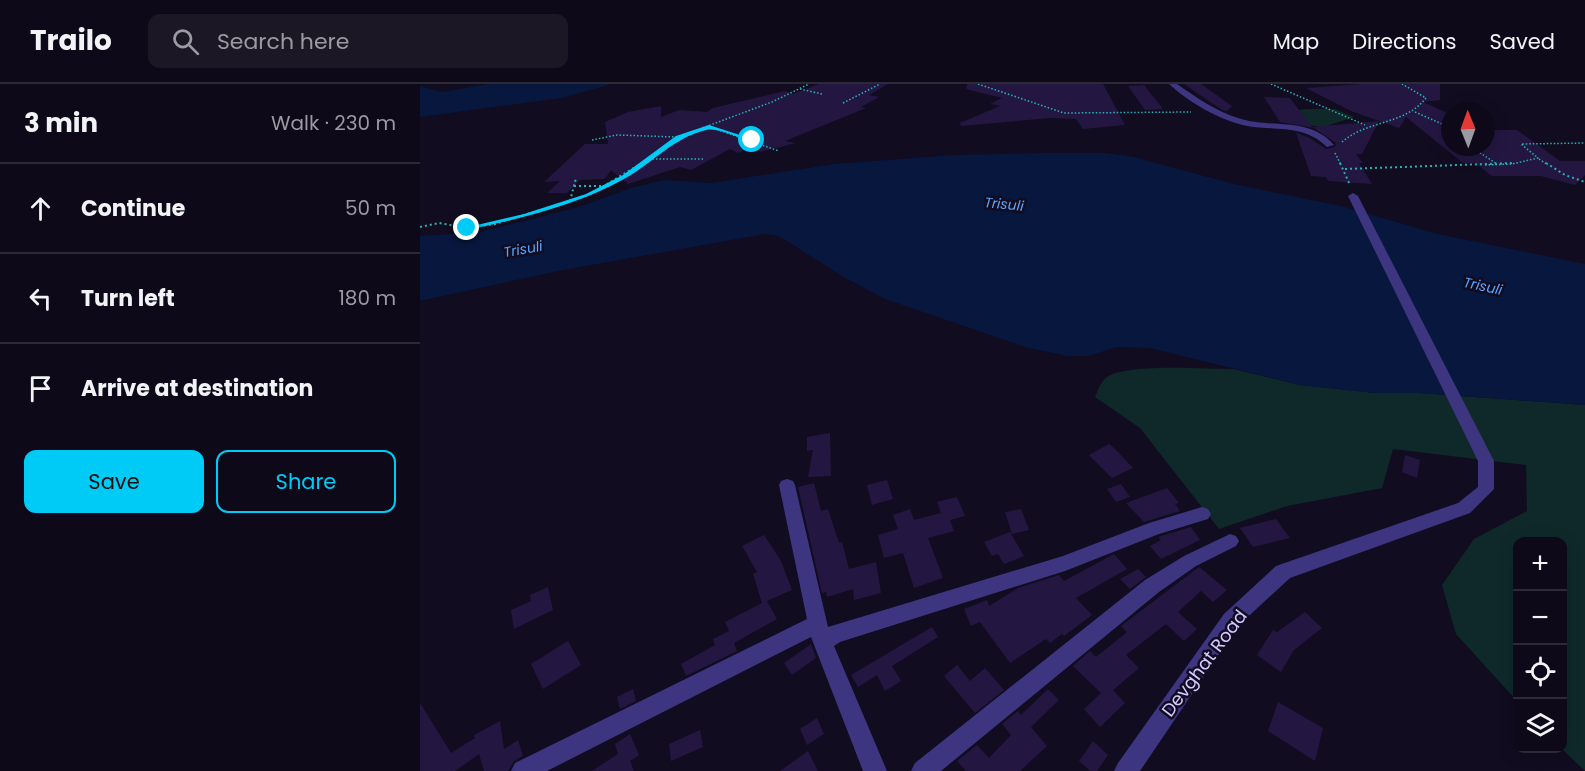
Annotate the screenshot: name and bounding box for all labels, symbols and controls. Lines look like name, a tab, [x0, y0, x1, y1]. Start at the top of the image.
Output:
search box	[148, 14, 568, 68]
text: Trailo	[30, 21, 112, 60]
icon: search	[169, 25, 202, 58]
text: Search here	[217, 26, 349, 57]
text: Map	[1273, 27, 1319, 56]
text: Directions	[1352, 27, 1456, 56]
text: Saved	[1489, 27, 1555, 56]
north arrow	[1441, 102, 1495, 156]
text: 3 min	[24, 105, 98, 141]
text: Walk · 230 m	[271, 109, 396, 137]
route start	[738, 126, 764, 152]
icon: ahead	[24, 192, 57, 225]
water label: Trisuli	[983, 192, 1025, 216]
text: Continue	[81, 193, 185, 224]
text: 50 m	[345, 194, 396, 222]
route end	[453, 214, 479, 240]
water label: Trisuli	[502, 236, 545, 262]
water label: Trisuli	[1462, 272, 1505, 300]
icon: left	[24, 282, 57, 315]
text: Turn left	[81, 283, 175, 314]
text: 180 m	[338, 284, 396, 312]
icon: arrive	[24, 372, 57, 405]
text: Arrive at destination	[81, 373, 313, 404]
button: Save	[24, 450, 204, 513]
button: Share	[216, 450, 396, 513]
map controls	[1513, 537, 1567, 753]
button: +	[1513, 537, 1567, 591]
button: −	[1513, 591, 1567, 645]
street label: Devghat Road	[1156, 604, 1252, 722]
button: locate	[1513, 645, 1567, 699]
button: layers	[1513, 699, 1567, 753]

